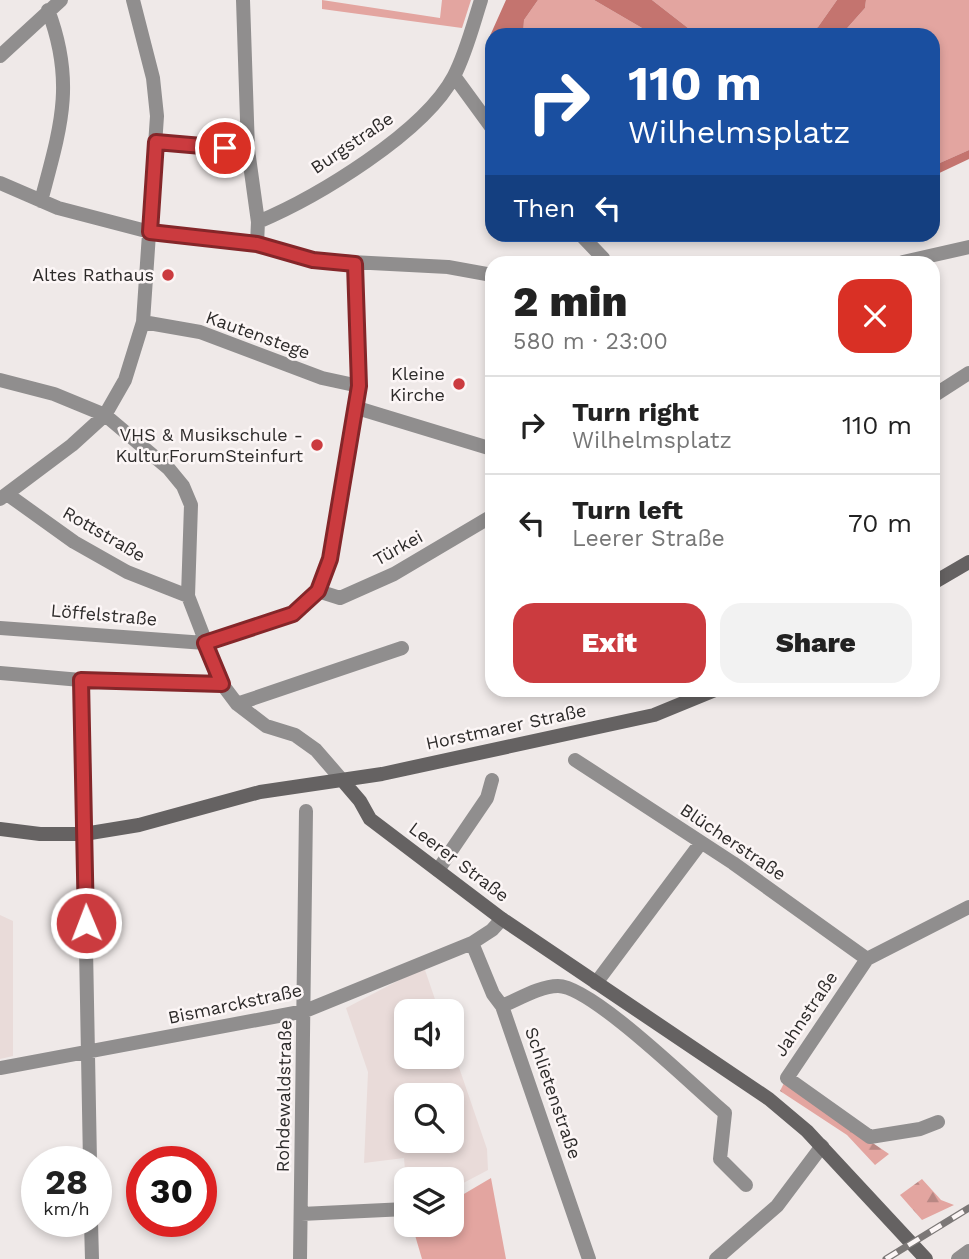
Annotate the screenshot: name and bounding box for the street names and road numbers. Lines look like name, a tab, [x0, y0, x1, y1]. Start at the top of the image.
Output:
street label: Burgstraße	[306, 107, 397, 178]
street label: Kautenstege	[203, 306, 313, 363]
street label: Rottstraße	[59, 501, 149, 566]
street label: Türkei	[369, 525, 426, 570]
street label: Löffelstraße	[50, 599, 158, 630]
street label: Horstmarer Straße	[424, 699, 588, 754]
street label: Blücherstraße	[677, 799, 790, 885]
street label: Leerer Straße	[405, 817, 513, 906]
street label: Jahnstraße	[769, 967, 842, 1060]
street label: Bismarckstraße	[166, 979, 304, 1028]
street label: Rohdewaldstraße	[272, 1019, 295, 1173]
street label: Schlietenstraße	[521, 1024, 586, 1162]

